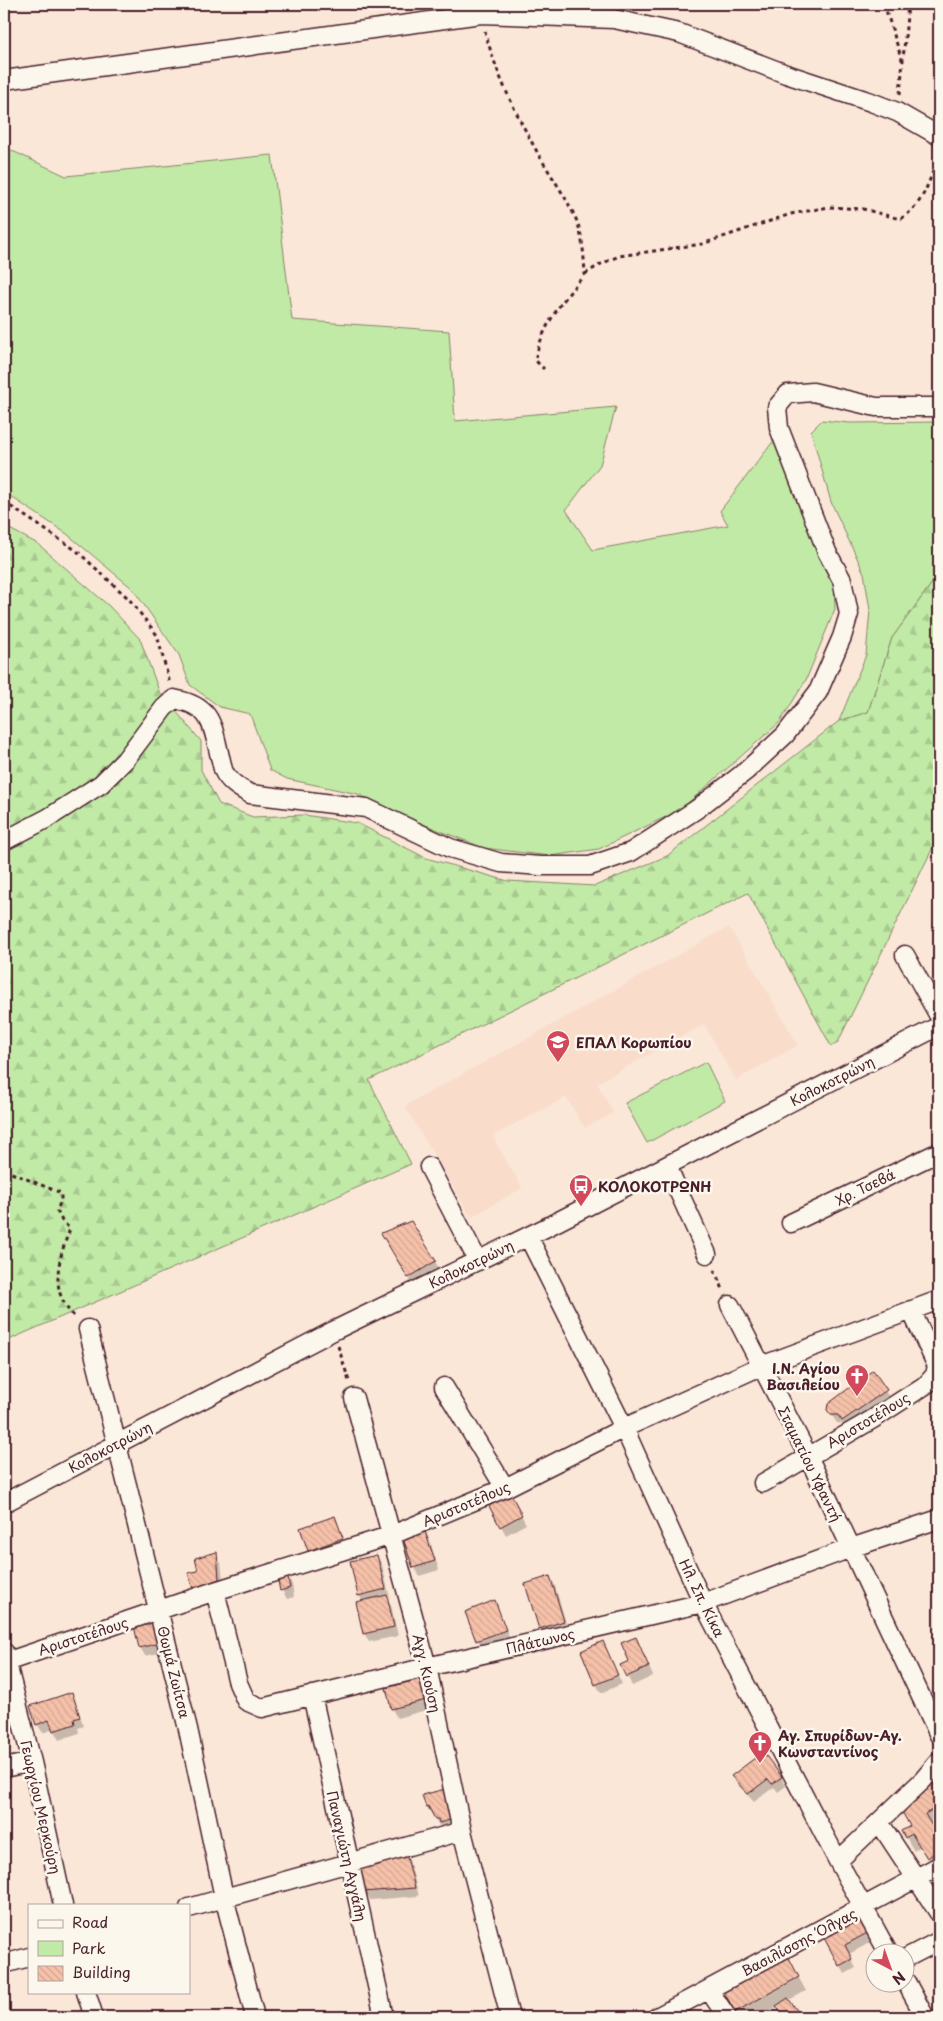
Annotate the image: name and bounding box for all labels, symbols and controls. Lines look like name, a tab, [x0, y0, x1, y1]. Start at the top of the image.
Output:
school or university icon: ΕΠΑΛ Κορωπίου	[545, 1029, 571, 1063]
place label: ΕΠΑΛ Κορωπίου	[576, 1032, 692, 1053]
street label: Κολοκοτρώνη	[786, 1051, 878, 1111]
street label: Χρ. Τσεβά	[832, 1164, 898, 1210]
bus stop icon: ΚΟΛΟΚΟΤΡΩΝΗ	[568, 1173, 594, 1207]
place label: ΚΟΛΟΚΟΤΡΩΝΗ	[598, 1176, 711, 1197]
street label: Κολοκοτρώνη	[425, 1234, 517, 1294]
place label: Ι.Ν. Αγίου Βασιλείου	[766, 1358, 840, 1395]
church icon: Ι.Ν. Αγίου Βασιλείου	[844, 1363, 870, 1397]
street label: Αριστοτέλους	[823, 1387, 913, 1453]
street label: Σταματίου Υφαντή	[773, 1403, 847, 1525]
street label: Κολοκοτρώνη	[64, 1416, 156, 1478]
street label: Αριστοτέλους	[419, 1476, 513, 1532]
street label: Ηλ. Σπ. Κίκα	[674, 1555, 730, 1641]
street label: Αριστοτέλους	[35, 1612, 131, 1660]
street label: Πλάτωνος	[503, 1623, 577, 1659]
street label: Θωμά Ζωίτσα	[152, 1624, 196, 1720]
street label: Αγγ. Κιούση	[408, 1632, 446, 1714]
place label: Αγ. Σπυρίδων-Αγ. Κωνσταντίνος	[778, 1725, 902, 1762]
church icon: Αγ. Σπυρίδων-Αγ. Κωνσταντίνος	[747, 1730, 773, 1764]
street label: Γεωργίου Μερκούρη	[15, 1738, 67, 1876]
street label: Παναγιώτη Αγγάλη	[322, 1789, 372, 1923]
street label: Βασιλίσσης Όλγας	[738, 1903, 860, 1981]
legend	[28, 1904, 190, 1994]
text: Road	[72, 1910, 108, 1933]
text: Park	[72, 1936, 106, 1959]
north arrow	[866, 1944, 916, 1994]
text: Building	[72, 1960, 131, 1983]
text: N	[888, 1967, 910, 1990]

